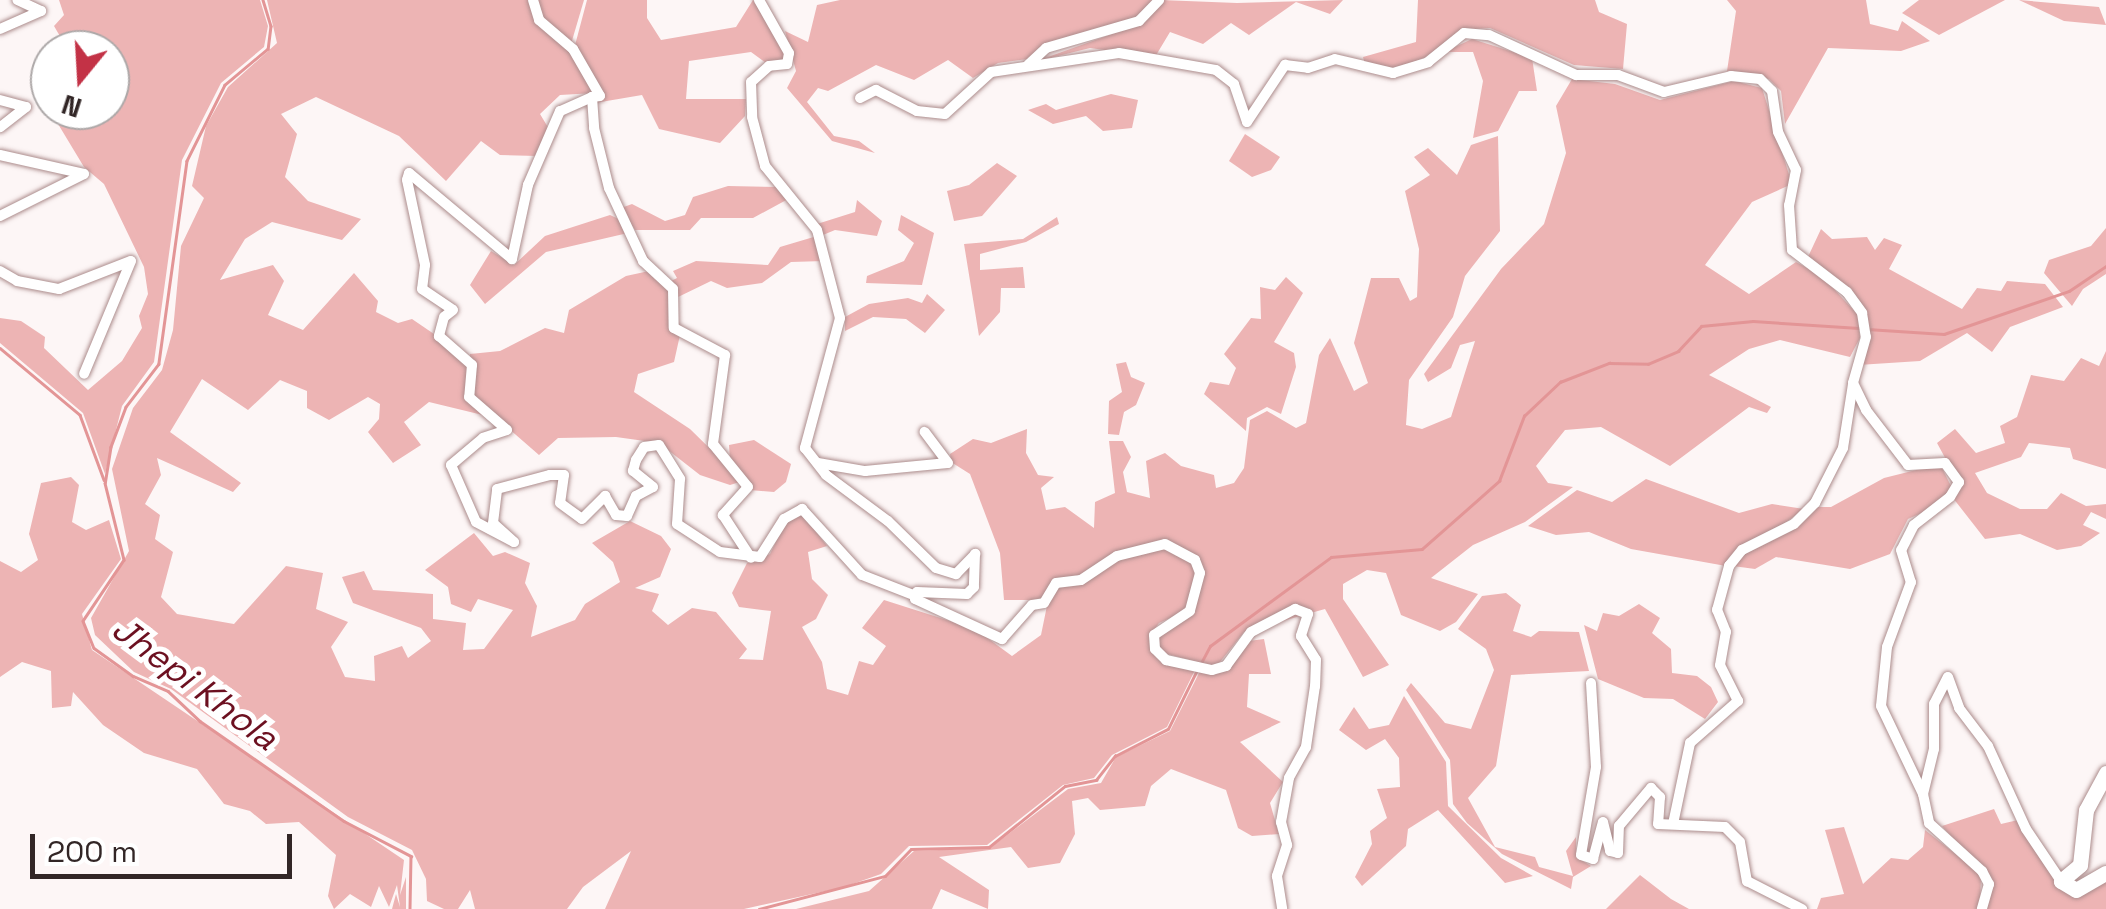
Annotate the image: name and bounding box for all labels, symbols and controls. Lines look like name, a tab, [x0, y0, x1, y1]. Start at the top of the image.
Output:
north arrow	[30, 30, 130, 130]
text: N	[57, 87, 86, 127]
water label: Jhepi Khola	[104, 607, 286, 759]
scale bar	[35, 814, 298, 876]
text: 200 m	[47, 832, 137, 871]

